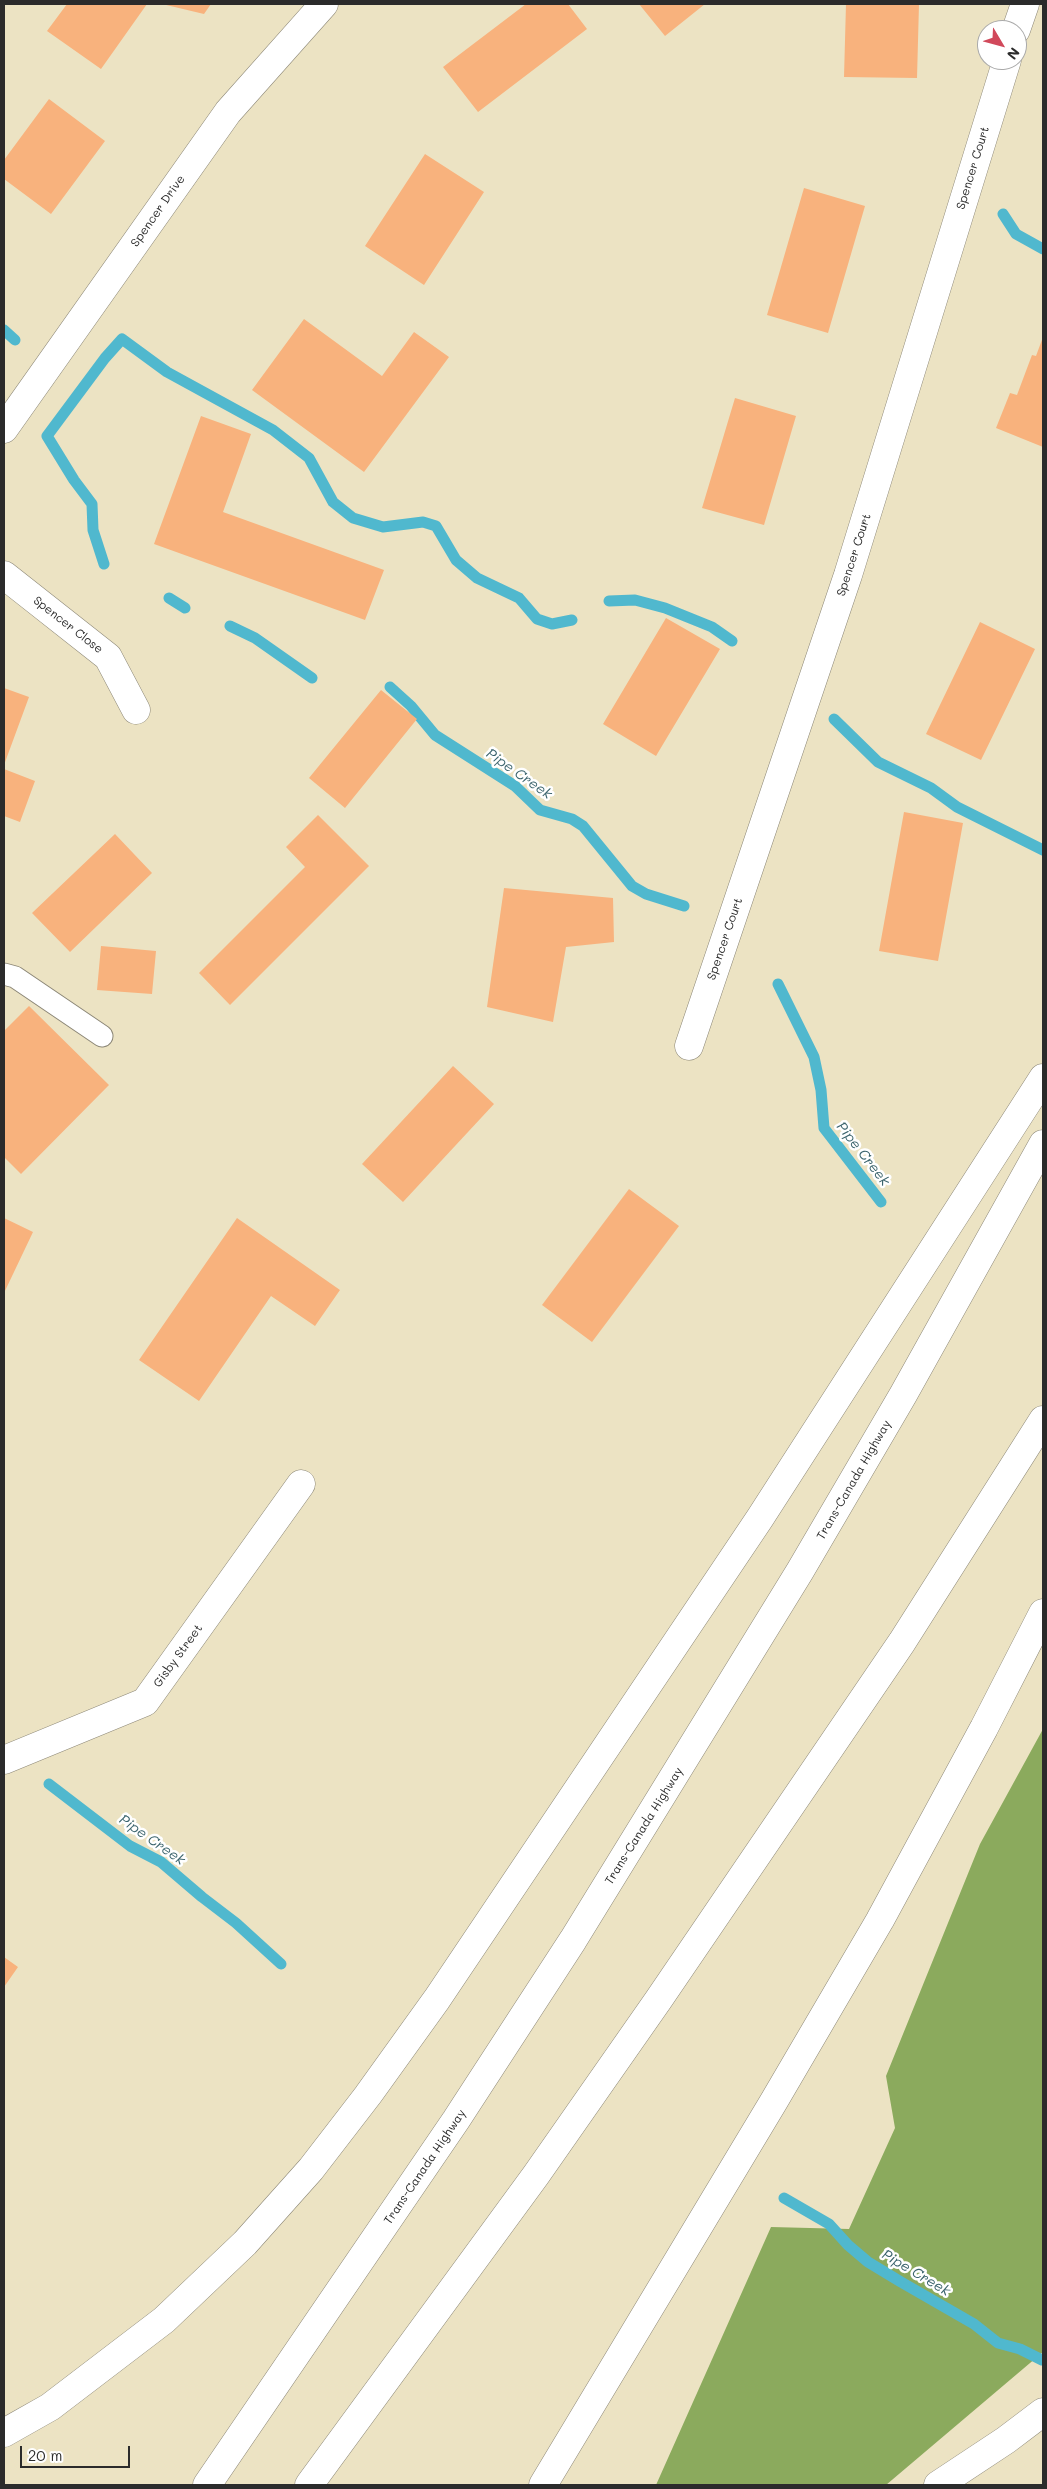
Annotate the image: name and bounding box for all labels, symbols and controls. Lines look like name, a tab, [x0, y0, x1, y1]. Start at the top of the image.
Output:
north arrow	[977, 20, 1027, 70]
text: N	[1003, 44, 1024, 64]
street label: Spencer Court	[954, 125, 992, 211]
street label: Spencer Drive	[128, 172, 188, 250]
street label: Spencer Court	[834, 512, 874, 598]
street label: Spencer Close	[30, 593, 106, 657]
water label: Pipe Creek	[483, 745, 555, 803]
street label: Spencer Court	[704, 896, 746, 982]
water label: Pipe Creek	[833, 1119, 893, 1189]
street label: Trans-Canada Highway	[814, 1418, 894, 1542]
street label: Gisby Street	[150, 1622, 206, 1690]
street label: Trans-Canada Highway	[602, 1765, 686, 1887]
water label: Pipe Creek	[116, 1811, 188, 1869]
street label: Trans-Canada Highway	[381, 2107, 469, 2227]
water label: Pipe Creek	[879, 2246, 953, 2300]
scale bar	[22, 2436, 132, 2468]
text: 20 m	[28, 2445, 62, 2465]

